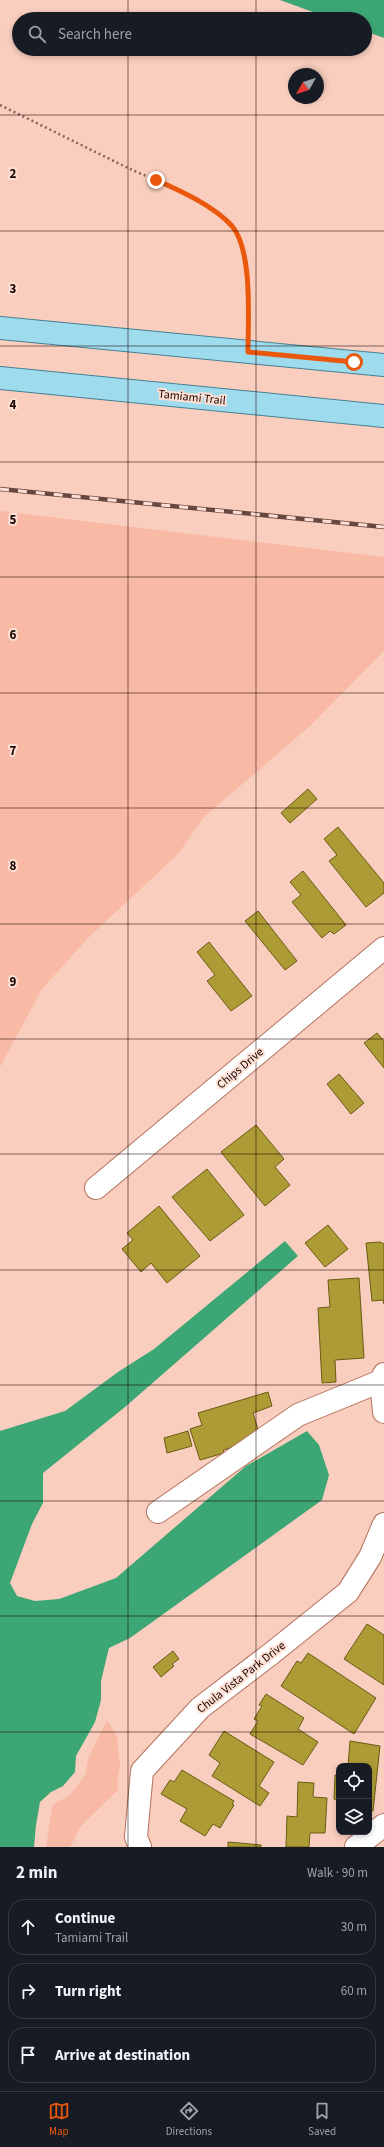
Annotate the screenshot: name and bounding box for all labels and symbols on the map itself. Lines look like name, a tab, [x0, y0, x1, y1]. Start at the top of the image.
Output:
north arrow	[288, 68, 324, 104]
text: 2	[10, 165, 17, 183]
route end	[147, 171, 165, 189]
text: 3	[10, 280, 17, 298]
route start	[345, 353, 363, 371]
street label: Tamiami Trail	[157, 386, 226, 409]
text: 4	[10, 396, 17, 414]
text: 5	[10, 511, 17, 529]
text: 6	[10, 626, 17, 644]
text: 7	[10, 742, 17, 760]
text: 8	[10, 857, 17, 875]
text: 9	[10, 973, 17, 991]
street label: Chips Drive	[213, 1044, 267, 1093]
street label: Chula Vista Park Drive	[193, 1637, 289, 1717]

